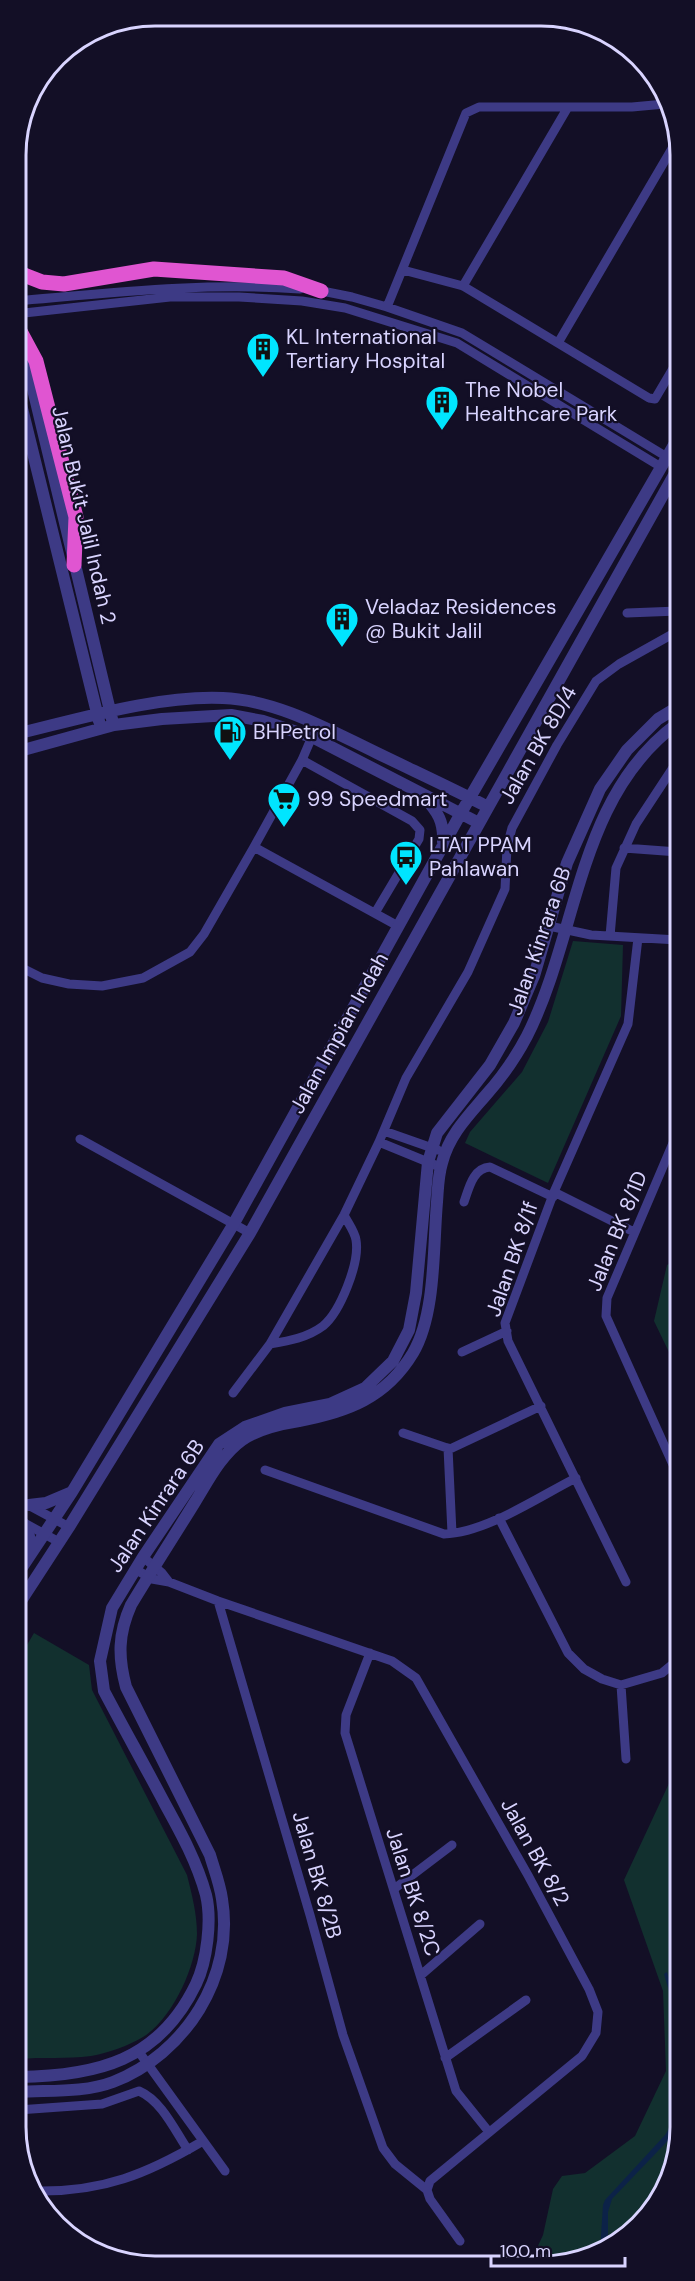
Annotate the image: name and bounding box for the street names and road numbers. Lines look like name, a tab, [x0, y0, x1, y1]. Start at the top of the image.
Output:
street label: Jalan Bukit Jalil Indah 2	[45, 403, 123, 627]
street label: Jalan BK 8D/4	[493, 681, 583, 809]
street label: Jalan Kinrara 6B	[501, 863, 577, 1019]
street label: Jalan Impian Indah	[283, 947, 395, 1119]
street label: Jalan BK 8/1D	[580, 1167, 654, 1295]
street label: Jalan BK 8/1f	[479, 1198, 545, 1320]
street label: Jalan Kinrara 6B	[101, 1434, 211, 1578]
street label: Jalan BK 8/2	[494, 1793, 576, 1911]
street label: Jalan BK 8/2B	[285, 1808, 349, 1942]
street label: Jalan BK 8/2C	[379, 1824, 447, 1960]

